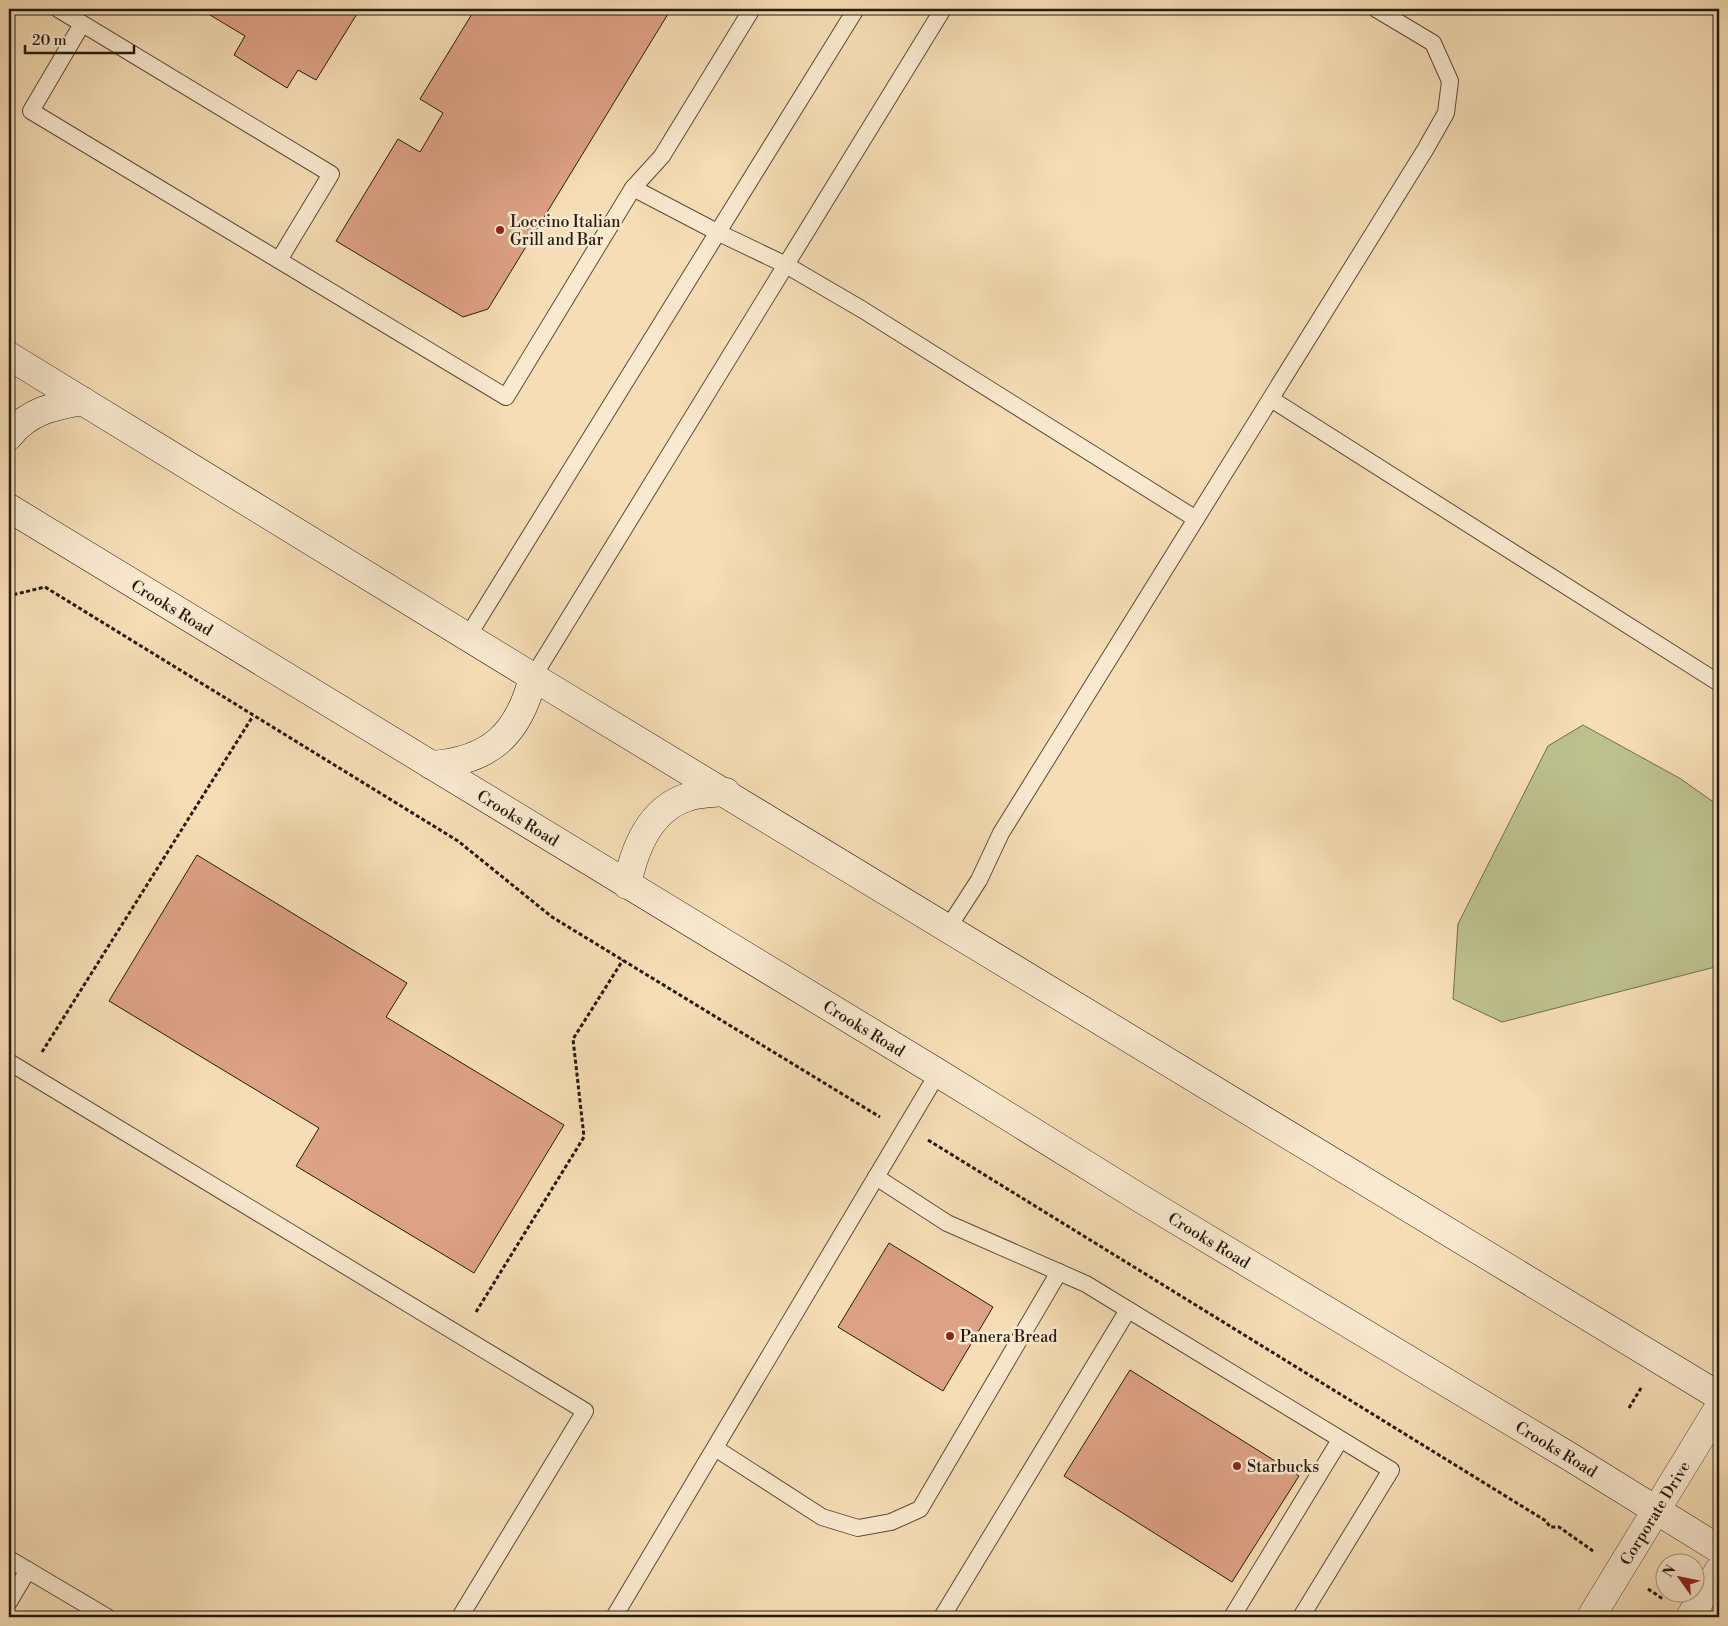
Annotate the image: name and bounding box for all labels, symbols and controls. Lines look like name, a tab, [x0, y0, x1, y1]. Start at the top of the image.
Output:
scale bar	[25, 22, 134, 54]
text: 20 m	[32, 31, 67, 50]
place label: Loccino Italian Grill and Bar	[510, 212, 621, 250]
marker: Loccino Italian Grill and Bar	[494, 224, 506, 236]
street label: Crooks Road	[127, 576, 216, 641]
street label: Crooks Road	[473, 786, 562, 851]
street label: Crooks Road	[819, 997, 908, 1061]
street label: Crooks Road	[1164, 1208, 1254, 1273]
place label: Panera Bread	[960, 1327, 1057, 1347]
marker: Panera Bread	[944, 1330, 956, 1342]
street label: Crooks Road	[1511, 1417, 1601, 1482]
place label: Starbucks	[1247, 1457, 1319, 1477]
street label: Corporate Drive	[1616, 1458, 1695, 1569]
marker: Starbucks	[1231, 1460, 1243, 1472]
north arrow	[1656, 1554, 1706, 1604]
text: N	[1659, 1562, 1681, 1581]

